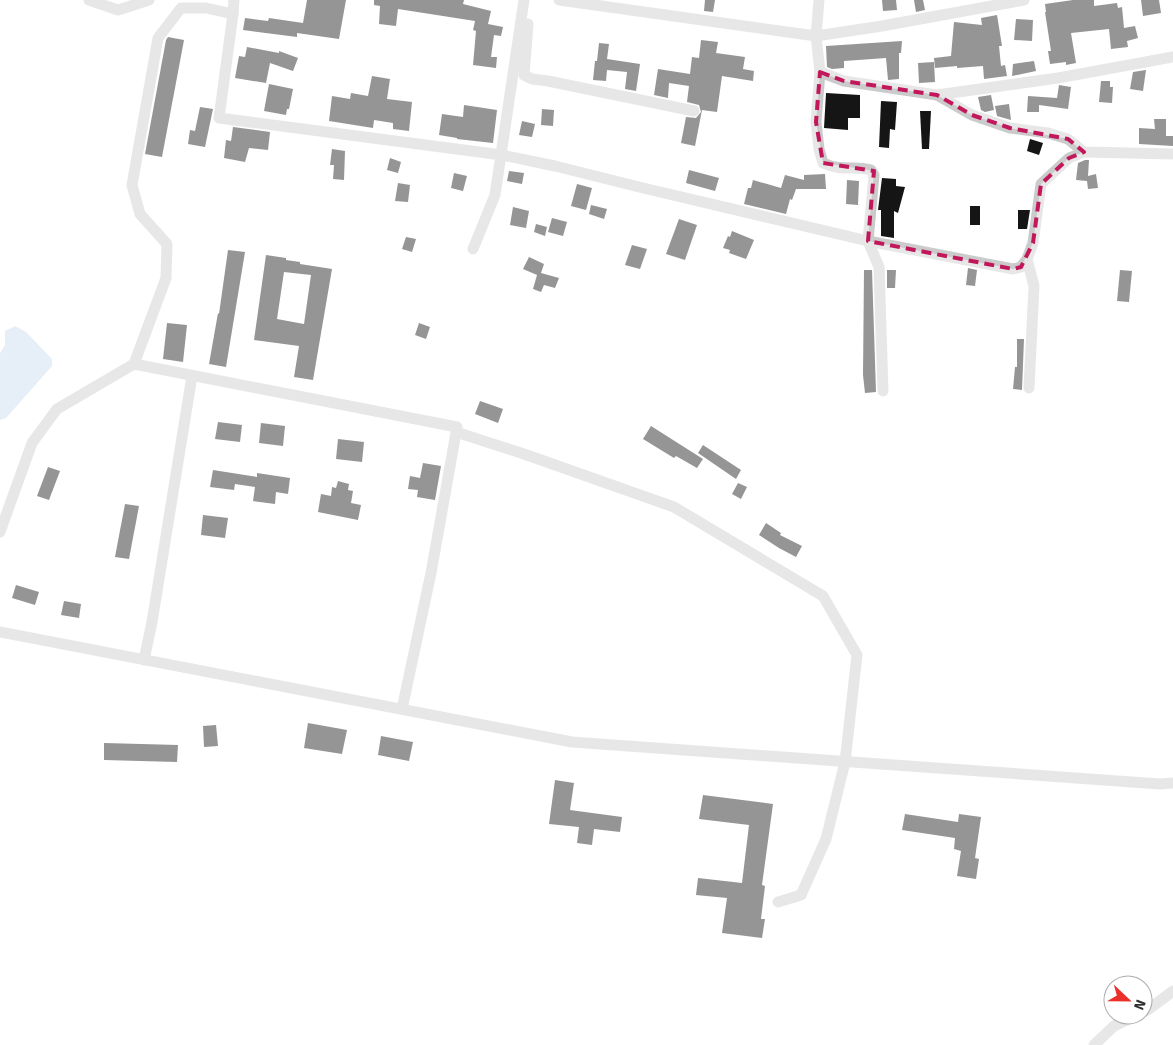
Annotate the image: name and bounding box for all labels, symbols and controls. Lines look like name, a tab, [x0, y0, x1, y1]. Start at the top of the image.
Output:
north arrow	[1103, 975, 1153, 1025]
text: N	[1130, 997, 1149, 1012]

